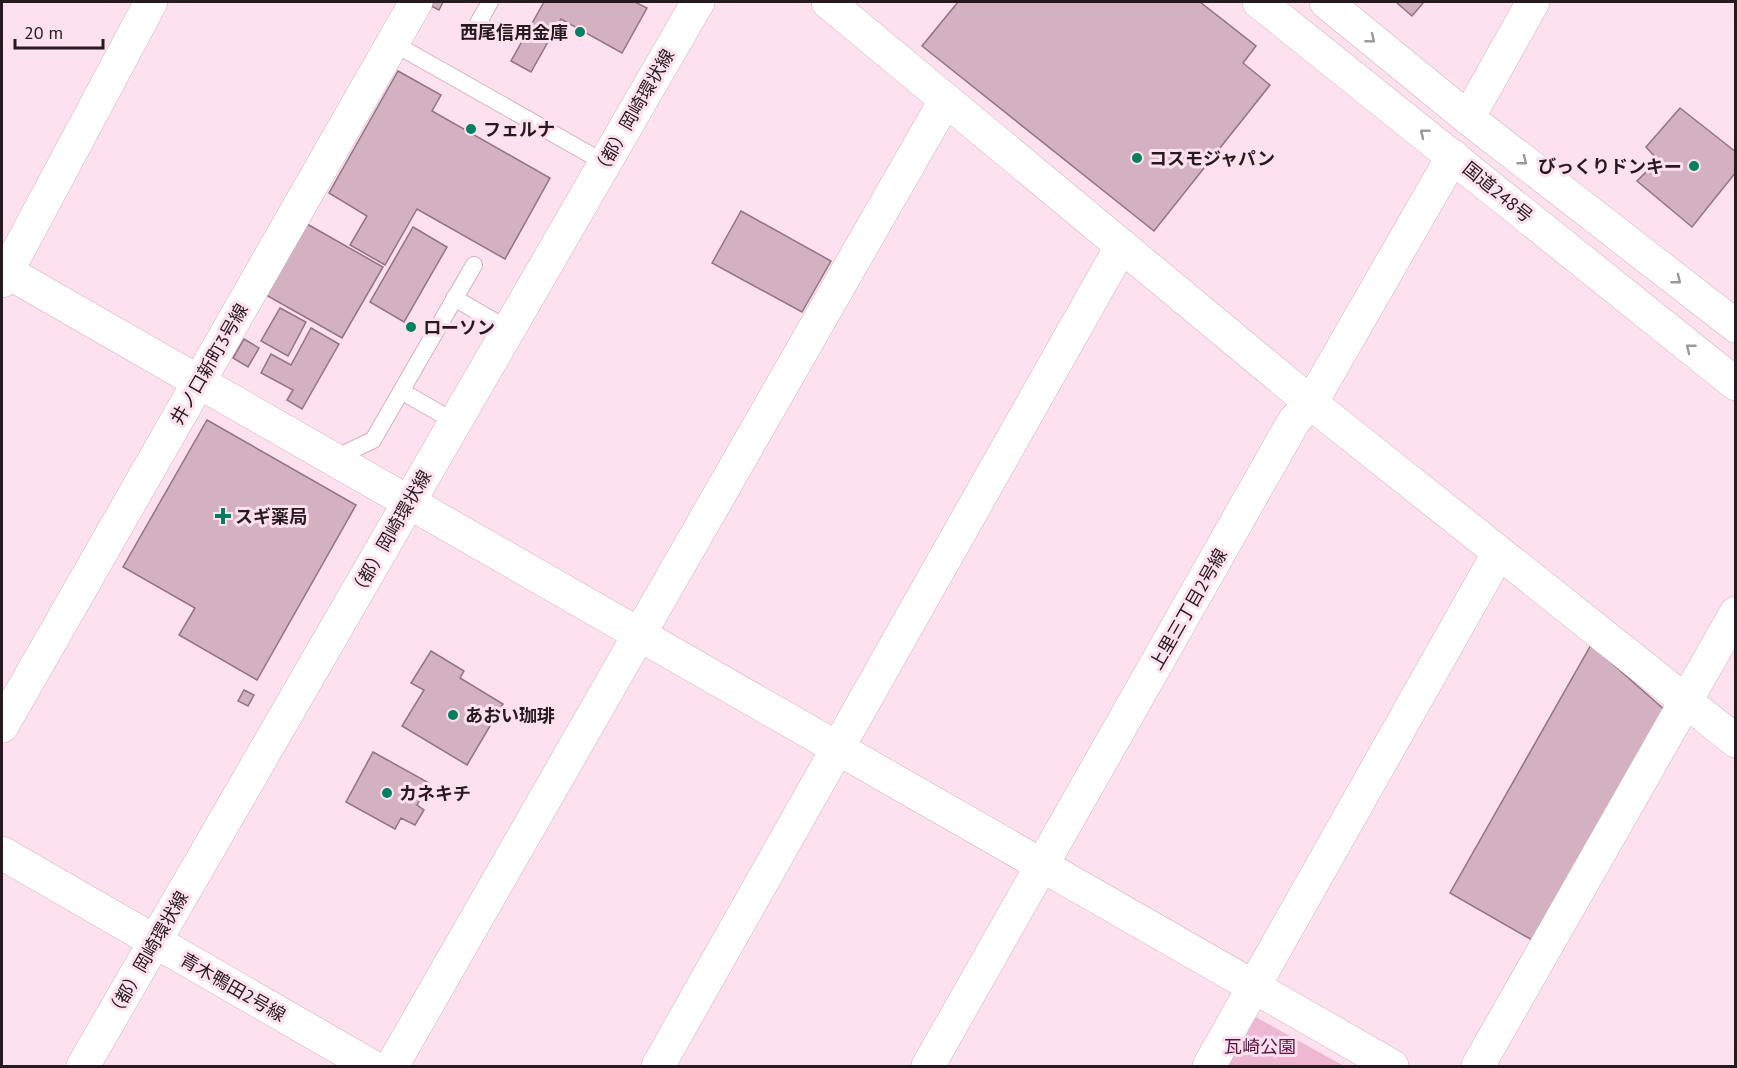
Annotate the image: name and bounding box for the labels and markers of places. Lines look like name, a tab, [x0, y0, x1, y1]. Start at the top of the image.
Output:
place label: 西尾信用金庫	[460, 21, 568, 44]
marker: 西尾信用金庫	[573, 25, 587, 39]
place label: フェルナ	[483, 118, 555, 141]
marker: フェルナ	[464, 122, 478, 136]
place label: コスモジャパン	[1149, 147, 1275, 170]
marker: コスモジャパン	[1130, 151, 1144, 165]
place label: びっくりドンキー	[1538, 155, 1682, 178]
marker: びっくりドンキー	[1687, 159, 1701, 173]
place label: ローソン	[423, 316, 495, 339]
marker: ローソン	[404, 320, 418, 334]
place label: スギ薬局	[235, 505, 307, 528]
marker: スギ薬局	[216, 509, 230, 523]
place label: あおい珈琲	[465, 704, 555, 727]
marker: あおい珈琲	[446, 708, 460, 722]
place label: カネキチ	[399, 782, 471, 805]
marker: カネキチ	[380, 786, 394, 800]

